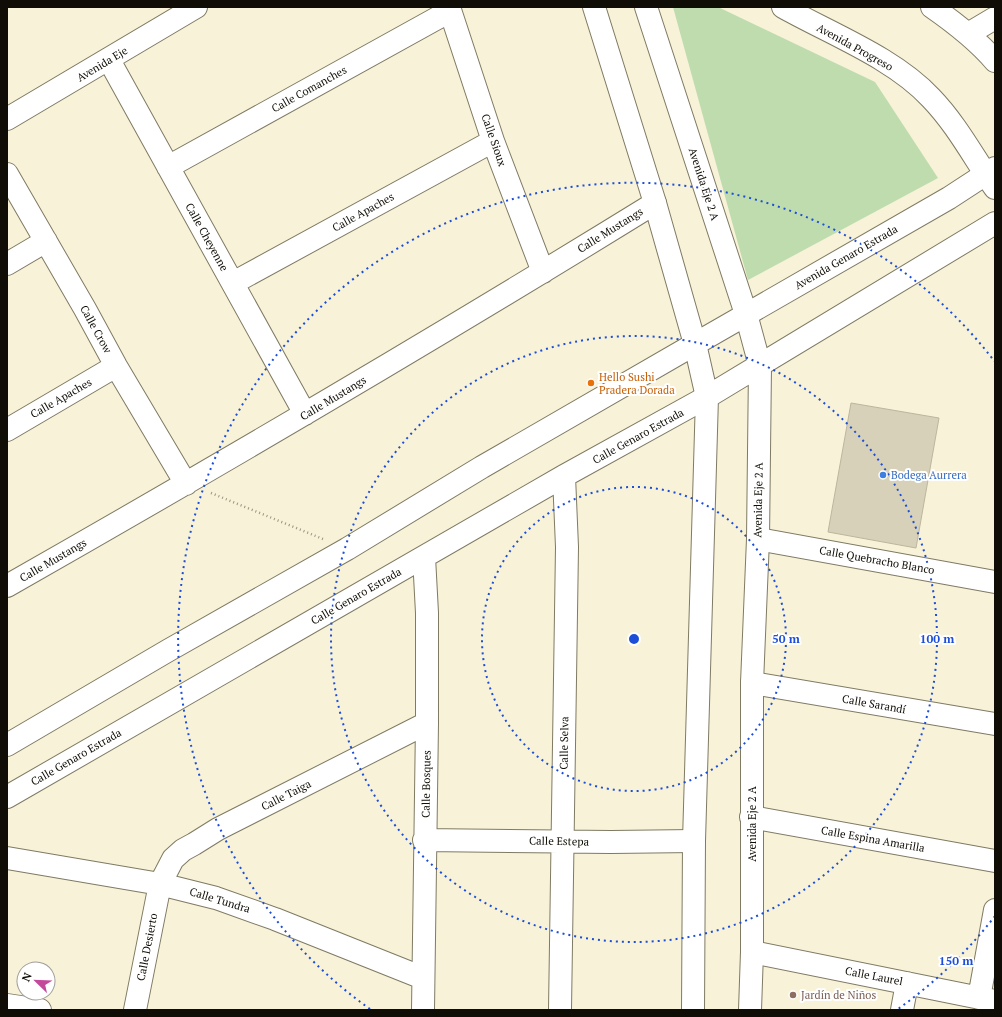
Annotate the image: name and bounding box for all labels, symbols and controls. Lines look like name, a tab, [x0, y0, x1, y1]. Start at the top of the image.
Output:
street label: Avenida Progreso	[814, 20, 896, 74]
street label: Avenida Eje	[74, 43, 130, 85]
street label: Calle Comanches	[269, 62, 349, 115]
street label: Calle Sioux	[478, 112, 510, 168]
street label: Avenida Eje 2 A	[686, 146, 722, 222]
street label: Calle Apaches	[330, 189, 397, 235]
street label: Calle Cheyenne	[182, 200, 232, 274]
street label: Calle Mustangs	[575, 204, 646, 256]
street label: Avenida Genaro Estrada	[792, 222, 900, 292]
street label: Calle Crow	[77, 303, 115, 356]
place label: Hello Sushi Pradera Dorada	[599, 370, 675, 397]
street label: Calle Mustangs	[297, 373, 369, 423]
street label: Calle Apaches	[28, 375, 94, 421]
marker: Hello Sushi Pradera Dorada	[586, 378, 596, 388]
street label: Calle Genaro Estrada	[590, 405, 687, 467]
street label: Avenida Eje 2 A	[750, 462, 766, 538]
place label: Bodega Aurrera	[891, 468, 967, 482]
marker: Bodega Aurrera	[878, 470, 888, 480]
street label: Calle Mustangs	[17, 535, 89, 585]
street label: Calle Quebracho Blanco	[818, 543, 936, 577]
street label: Calle Genaro Estrada	[308, 564, 404, 628]
text: 50 m	[772, 631, 800, 646]
text: 100 m	[920, 631, 954, 646]
centre of rings	[627, 632, 641, 646]
street label: Calle Sarandí	[841, 691, 908, 717]
street label: Calle Selva	[557, 716, 571, 770]
street label: Calle Genaro Estrada	[28, 725, 124, 789]
street label: Calle Bosques	[418, 750, 434, 818]
street label: Calle Taiga	[259, 776, 314, 814]
street label: Avenida Eje 2 A	[745, 786, 759, 862]
street label: Calle Espina Amarilla	[820, 823, 926, 855]
street label: Calle Estepa	[529, 833, 590, 849]
street label: Calle Tundra	[188, 884, 252, 916]
street label: Calle Desierto	[134, 912, 160, 982]
text: 150 m	[939, 953, 973, 968]
north arrow	[16, 961, 56, 1001]
street label: Calle Laurel	[844, 964, 904, 988]
text: N	[19, 970, 35, 984]
place label: Jardín de Niños	[801, 988, 876, 1002]
marker: Jardín de Niños	[788, 990, 798, 1000]

